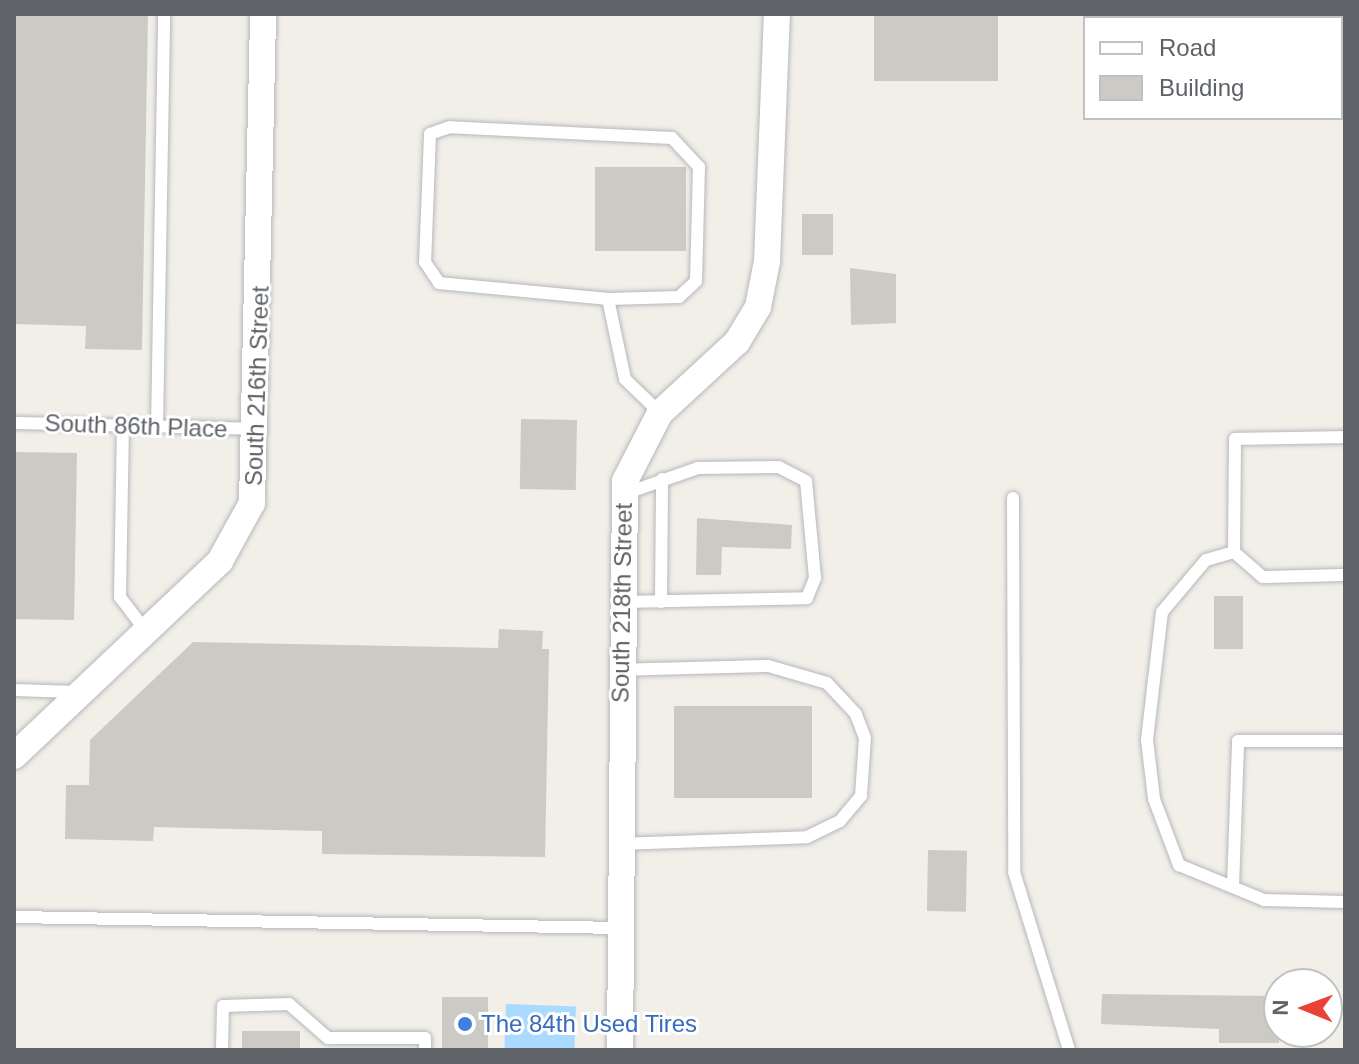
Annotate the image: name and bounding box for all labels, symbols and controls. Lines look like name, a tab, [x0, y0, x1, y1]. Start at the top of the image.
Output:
legend	[1083, 16, 1343, 120]
text: Road	[1159, 34, 1216, 61]
text: Building	[1159, 74, 1244, 101]
street label: South 216th Street	[239, 285, 275, 487]
street label: South 86th Place	[44, 408, 228, 444]
street label: South 218th Street	[606, 503, 638, 703]
north arrow	[1263, 968, 1343, 1048]
text: N	[1268, 999, 1293, 1016]
place label: The 84th Used Tires	[481, 1010, 698, 1038]
marker: The 84th Used Tires	[456, 1015, 474, 1033]

